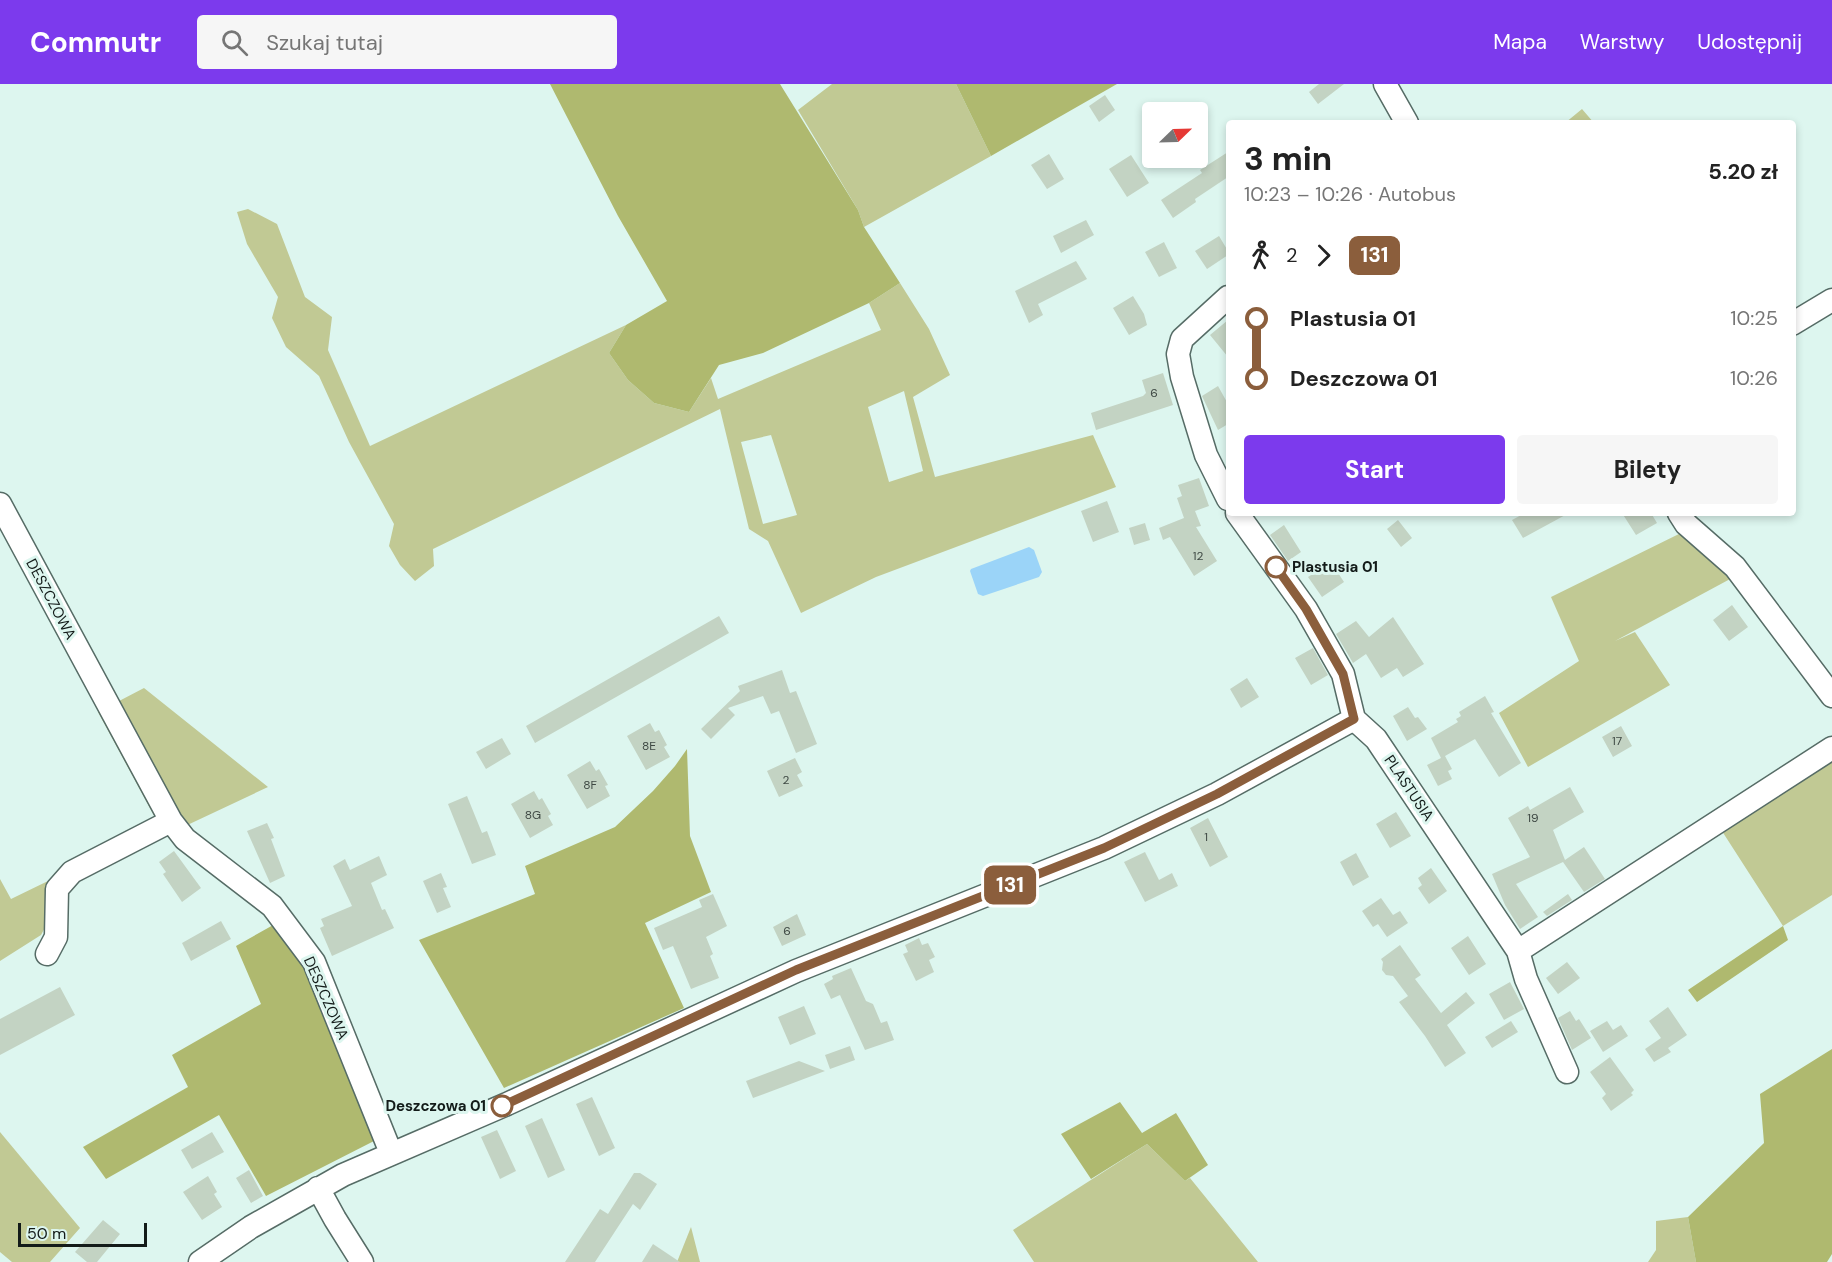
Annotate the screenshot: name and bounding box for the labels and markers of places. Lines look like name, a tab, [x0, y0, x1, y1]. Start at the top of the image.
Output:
marker: Plastusia 01	[1265, 556, 1287, 578]
place label: Plastusia 01	[1292, 557, 1378, 577]
marker: Deszczowa 01	[491, 1095, 513, 1117]
place label: Deszczowa 01	[385, 1096, 486, 1116]

